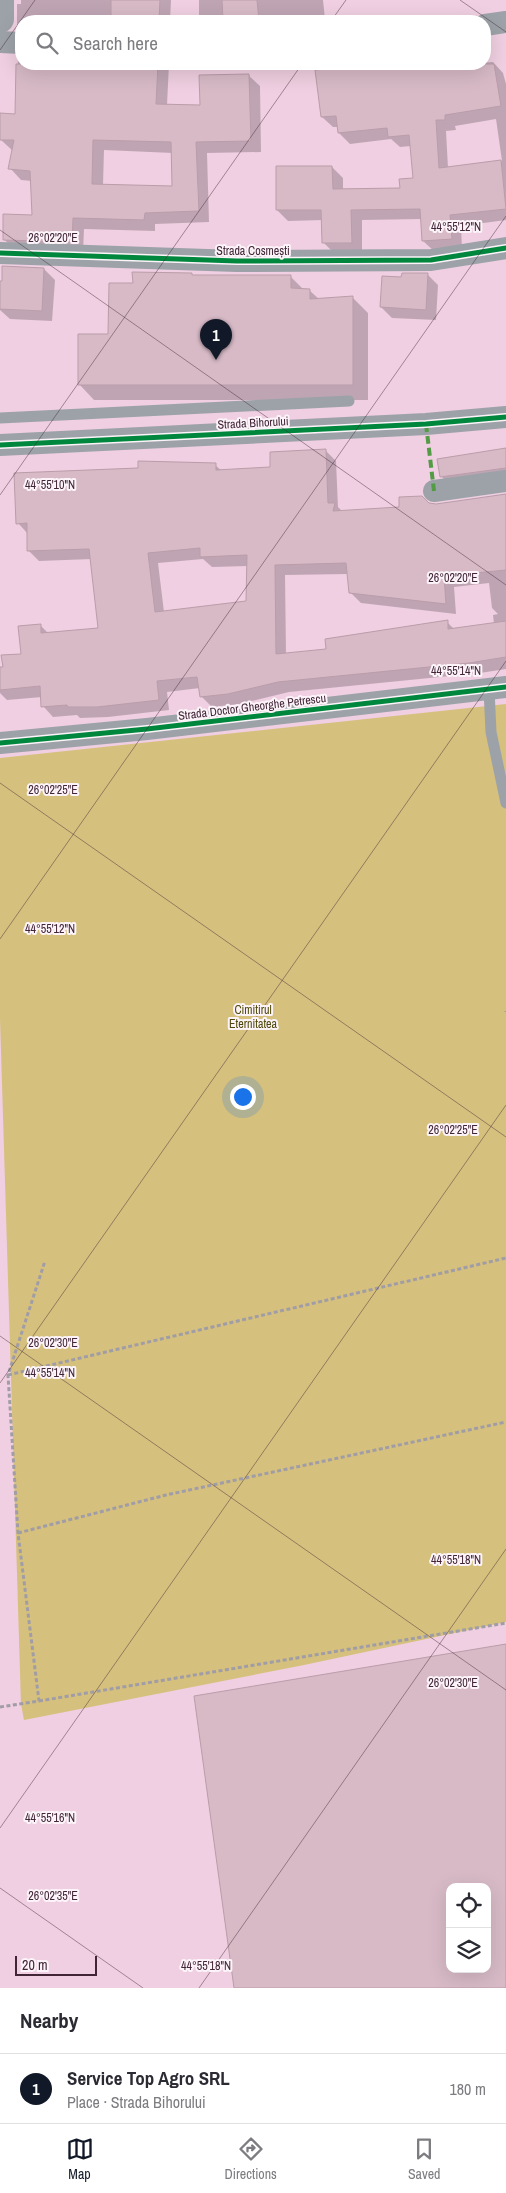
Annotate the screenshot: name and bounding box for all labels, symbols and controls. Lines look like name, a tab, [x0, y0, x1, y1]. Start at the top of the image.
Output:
search box	[15, 15, 491, 70]
icon: search	[33, 29, 61, 57]
text: Search here	[73, 30, 158, 56]
text: 44°55'12"N	[431, 219, 481, 235]
text: 26°02'20"E	[28, 230, 78, 246]
street label: Strada Cosmești	[216, 243, 290, 259]
pin: 1	[200, 319, 232, 360]
street label: Strada Bihorului	[217, 413, 289, 433]
text: 44°55'10"N	[25, 477, 75, 493]
text: 26°02'20"E	[428, 570, 478, 586]
text: 44°55'14"N	[431, 663, 481, 679]
street label: Strada Doctor Gheorghe Petrescu	[177, 690, 327, 724]
text: 26°02'25"E	[28, 782, 78, 798]
text: 44°55'12"N	[25, 921, 75, 937]
park label: Cimitirul Eternitatea	[229, 1002, 278, 1032]
your location	[230, 1084, 256, 1110]
text: 26°02'25"E	[428, 1122, 478, 1138]
text: 26°02'30"E	[28, 1335, 78, 1351]
text: 44°55'14"N	[25, 1365, 75, 1381]
text: 44°55'18"N	[431, 1552, 481, 1568]
text: 26°02'30"E	[428, 1675, 478, 1691]
text: 44°55'16"N	[25, 1810, 75, 1826]
map controls	[446, 1883, 491, 1973]
button: locate	[446, 1883, 491, 1928]
text: 26°02'35"E	[28, 1888, 78, 1904]
button: layers	[446, 1928, 491, 1973]
scale bar	[15, 1953, 98, 1976]
text: 20 m	[22, 1956, 48, 1974]
text: 44°55'18"N	[181, 1958, 231, 1974]
text: Nearby	[20, 2006, 78, 2035]
text: Service Top Agro SRL	[67, 2065, 230, 2091]
text: 1	[32, 2078, 40, 2100]
text: 180 m	[450, 2078, 486, 2100]
text: Place · Strada Bihorului	[67, 2091, 206, 2113]
tab: Map	[66, 2135, 94, 2183]
tab: Directions	[225, 2135, 277, 2183]
tab: Saved	[408, 2135, 440, 2183]

